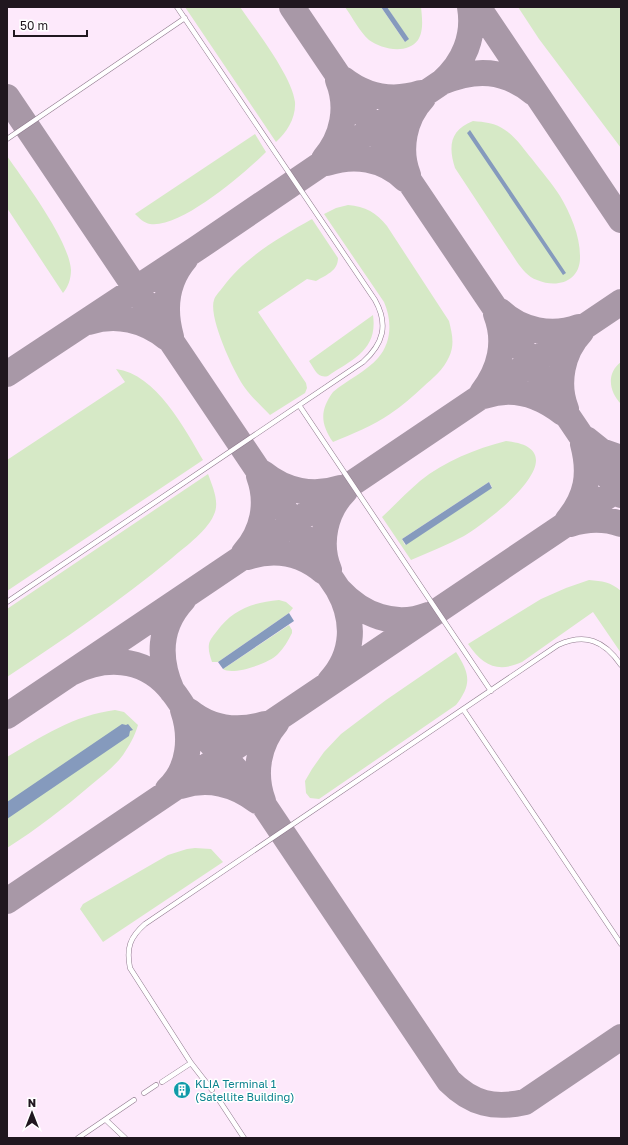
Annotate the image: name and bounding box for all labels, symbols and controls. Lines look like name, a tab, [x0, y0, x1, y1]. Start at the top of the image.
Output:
scale bar	[14, 12, 87, 38]
text: 50 m	[20, 18, 48, 33]
place label: KLIA Terminal 1 (Satellite Building)	[195, 1077, 294, 1103]
building icon: KLIA Terminal 1 (Satellite Building)	[172, 1080, 192, 1100]
north arrow	[12, 1093, 52, 1133]
text: N	[28, 1096, 36, 1109]

